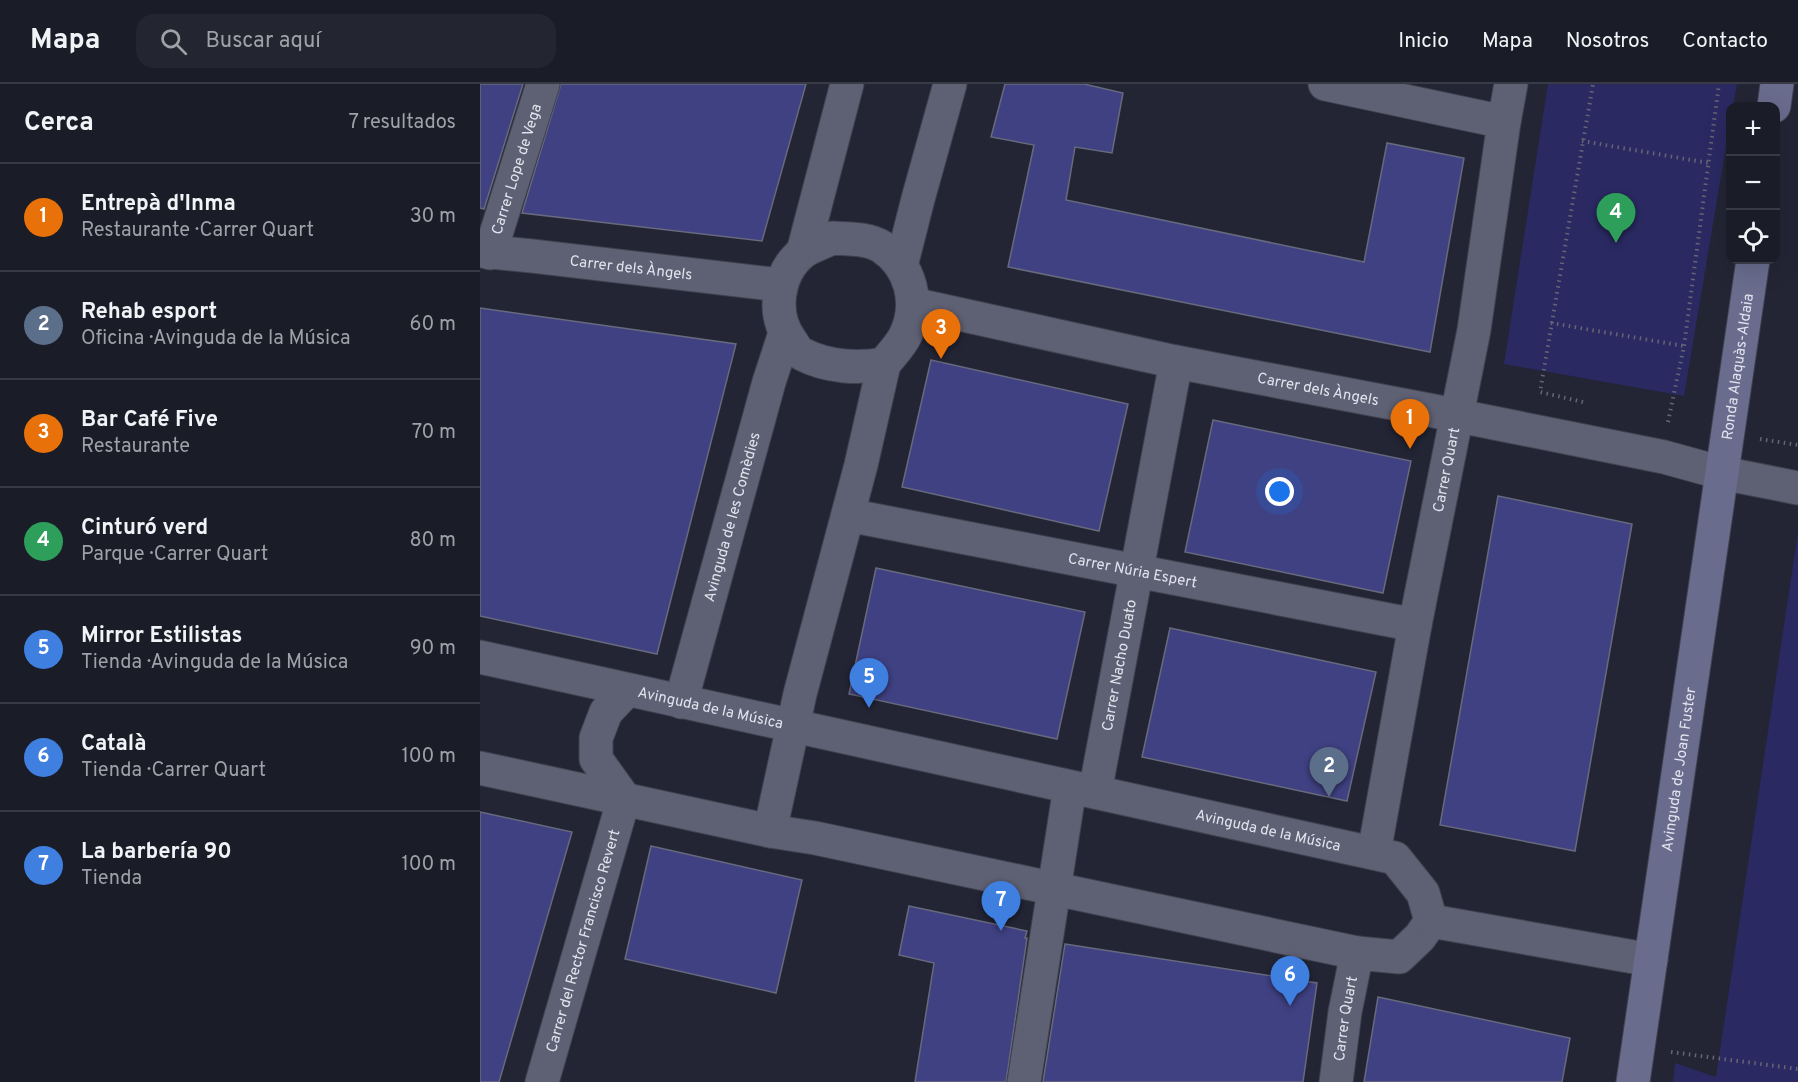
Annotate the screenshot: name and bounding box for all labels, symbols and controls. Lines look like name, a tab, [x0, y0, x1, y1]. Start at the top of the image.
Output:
search box	[136, 14, 556, 68]
text: Mapa	[30, 23, 100, 59]
icon: search	[157, 25, 190, 58]
text: Buscar aquí	[205, 28, 321, 55]
text: Inicio	[1398, 28, 1449, 55]
text: Mapa	[1482, 28, 1533, 55]
text: Nosotros	[1566, 28, 1649, 55]
text: Contacto	[1682, 28, 1768, 55]
street label: Carrer Lope de Vega	[488, 102, 547, 237]
map controls	[1726, 102, 1780, 264]
button: +	[1726, 102, 1780, 156]
text: Cerca	[24, 107, 94, 140]
text: 7 resultados	[348, 110, 456, 136]
button: −	[1726, 156, 1780, 210]
text: Entrepà d'Inma	[81, 191, 236, 218]
pin: 4	[1596, 194, 1636, 243]
text: 1	[40, 204, 48, 230]
text: 30 m	[410, 204, 456, 230]
button: locate	[1726, 210, 1780, 264]
text: Restaurante · Carrer Quart	[81, 218, 314, 244]
street label: Carrer dels Àngels	[569, 252, 693, 286]
street label: Ronda Alaquàs-Aldaia	[1719, 292, 1759, 441]
text: Rehab esport	[81, 299, 217, 326]
pin: 3	[922, 310, 960, 359]
text: 2	[37, 312, 50, 338]
text: 60 m	[410, 312, 456, 338]
text: Oficina · Avinguda de la Música	[81, 326, 351, 352]
street label: Carrer dels Àngels	[1255, 370, 1380, 411]
pin: 1	[1390, 400, 1430, 449]
text: Bar Café Five	[81, 407, 218, 434]
text: 3	[38, 420, 50, 446]
text: 70 m	[412, 420, 456, 446]
street label: Carrer Quart	[1430, 426, 1465, 514]
street label: Avinguda de les Comèdies	[701, 430, 766, 604]
text: Restaurante	[81, 434, 190, 460]
your location	[1265, 477, 1294, 506]
text: Cinturó verd	[81, 515, 208, 542]
text: 4	[37, 528, 50, 554]
text: 80 m	[410, 528, 456, 554]
text: Parque · Carrer Quart	[81, 542, 268, 568]
street label: Carrer Núria Espert	[1066, 550, 1199, 594]
street label: Carrer Nacho Duato	[1099, 598, 1142, 733]
text: Mirror Estilistas	[81, 623, 242, 650]
text: 5	[37, 636, 50, 662]
text: 90 m	[410, 636, 456, 662]
text: Tienda · Avinguda de la Música	[81, 650, 348, 676]
pin: 5	[850, 658, 888, 708]
street label: Avinguda de la Música	[636, 684, 785, 734]
street label: Avinguda de Joan Fuster	[1659, 686, 1702, 853]
text: Català	[81, 731, 146, 758]
text: 6	[37, 744, 50, 770]
text: 100 m	[401, 744, 456, 770]
pin: 2	[1310, 748, 1348, 797]
text: Tienda · Carrer Quart	[81, 758, 266, 784]
street label: Avinguda de la Música	[1193, 806, 1342, 857]
street label: Carrer del Rector Francisco Revert	[543, 827, 625, 1055]
text: La barbería 90	[81, 839, 232, 866]
text: 7	[38, 852, 49, 878]
text: 100 m	[401, 852, 456, 878]
text: Tienda	[81, 866, 142, 892]
pin: 7	[982, 882, 1020, 931]
pin: 6	[1270, 956, 1310, 1006]
street label: Carrer Quart	[1331, 975, 1363, 1063]

